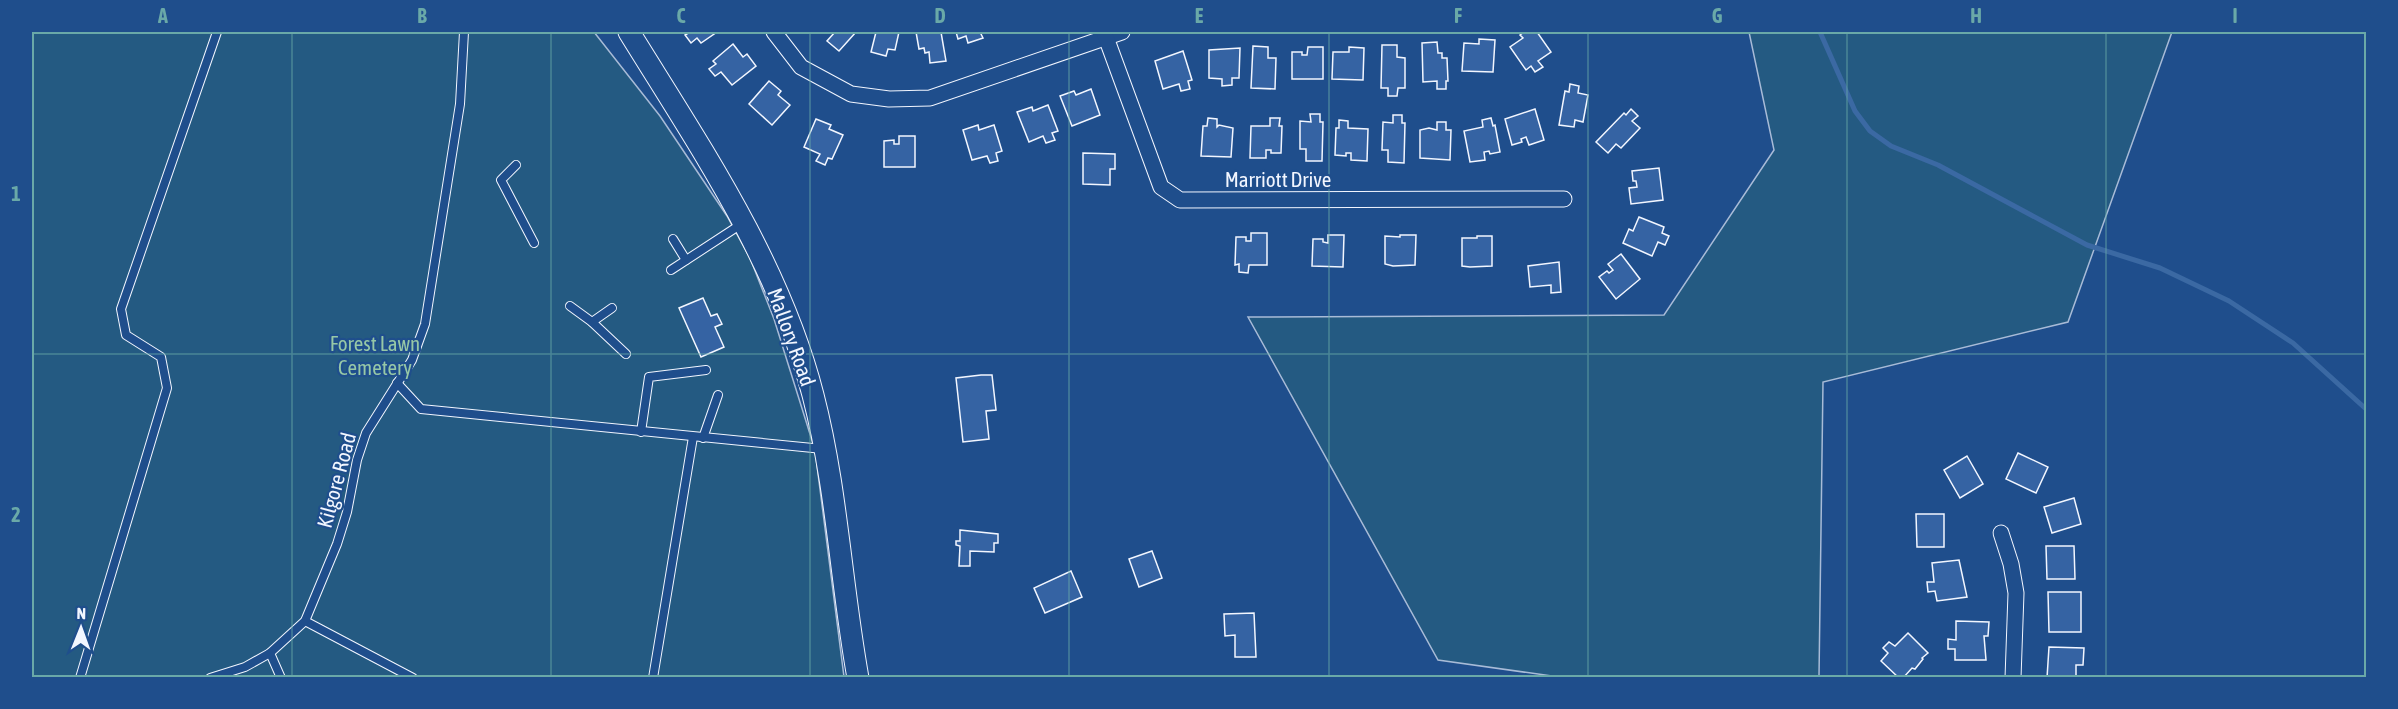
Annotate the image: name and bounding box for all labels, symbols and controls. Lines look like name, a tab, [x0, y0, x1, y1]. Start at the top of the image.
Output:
text: A	[157, 4, 168, 27]
text: B	[417, 4, 427, 27]
text: C	[677, 4, 686, 27]
text: D	[934, 4, 946, 27]
text: E	[1195, 4, 1204, 27]
text: F	[1454, 4, 1462, 27]
text: G	[1712, 4, 1723, 27]
text: H	[1970, 4, 1982, 27]
text: I	[2232, 4, 2238, 27]
street label: Marriott Drive	[1225, 167, 1331, 191]
text: 1	[11, 182, 21, 205]
street label: Mallory Road	[763, 285, 821, 389]
park label: Forest Lawn Cemetery	[330, 331, 420, 379]
street label: Kilgore Road	[312, 430, 360, 530]
text: 2	[11, 503, 21, 526]
north arrow	[51, 598, 111, 658]
text: N	[76, 604, 86, 622]

